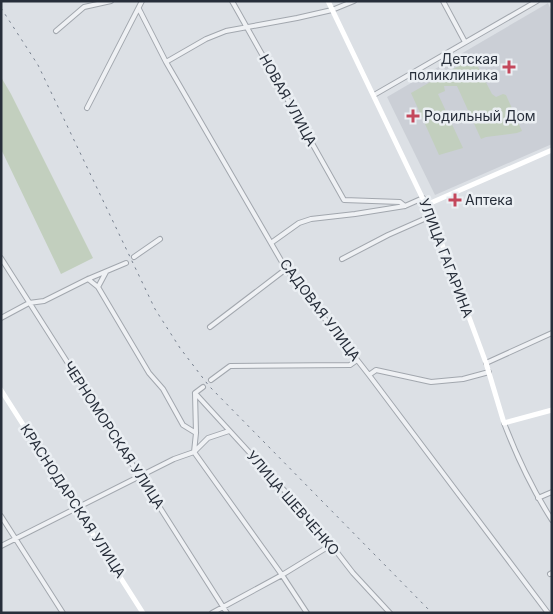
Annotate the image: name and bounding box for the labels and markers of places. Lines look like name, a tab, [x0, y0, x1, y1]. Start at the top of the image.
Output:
place label: Детская поликлиника	[409, 50, 498, 83]
marker: Детская поликлиника	[502, 60, 516, 74]
place label: Родильный Дом	[424, 107, 536, 124]
marker: Родильный Дом	[406, 109, 420, 123]
place label: Аптека	[465, 191, 513, 208]
marker: Аптека	[449, 194, 461, 206]

